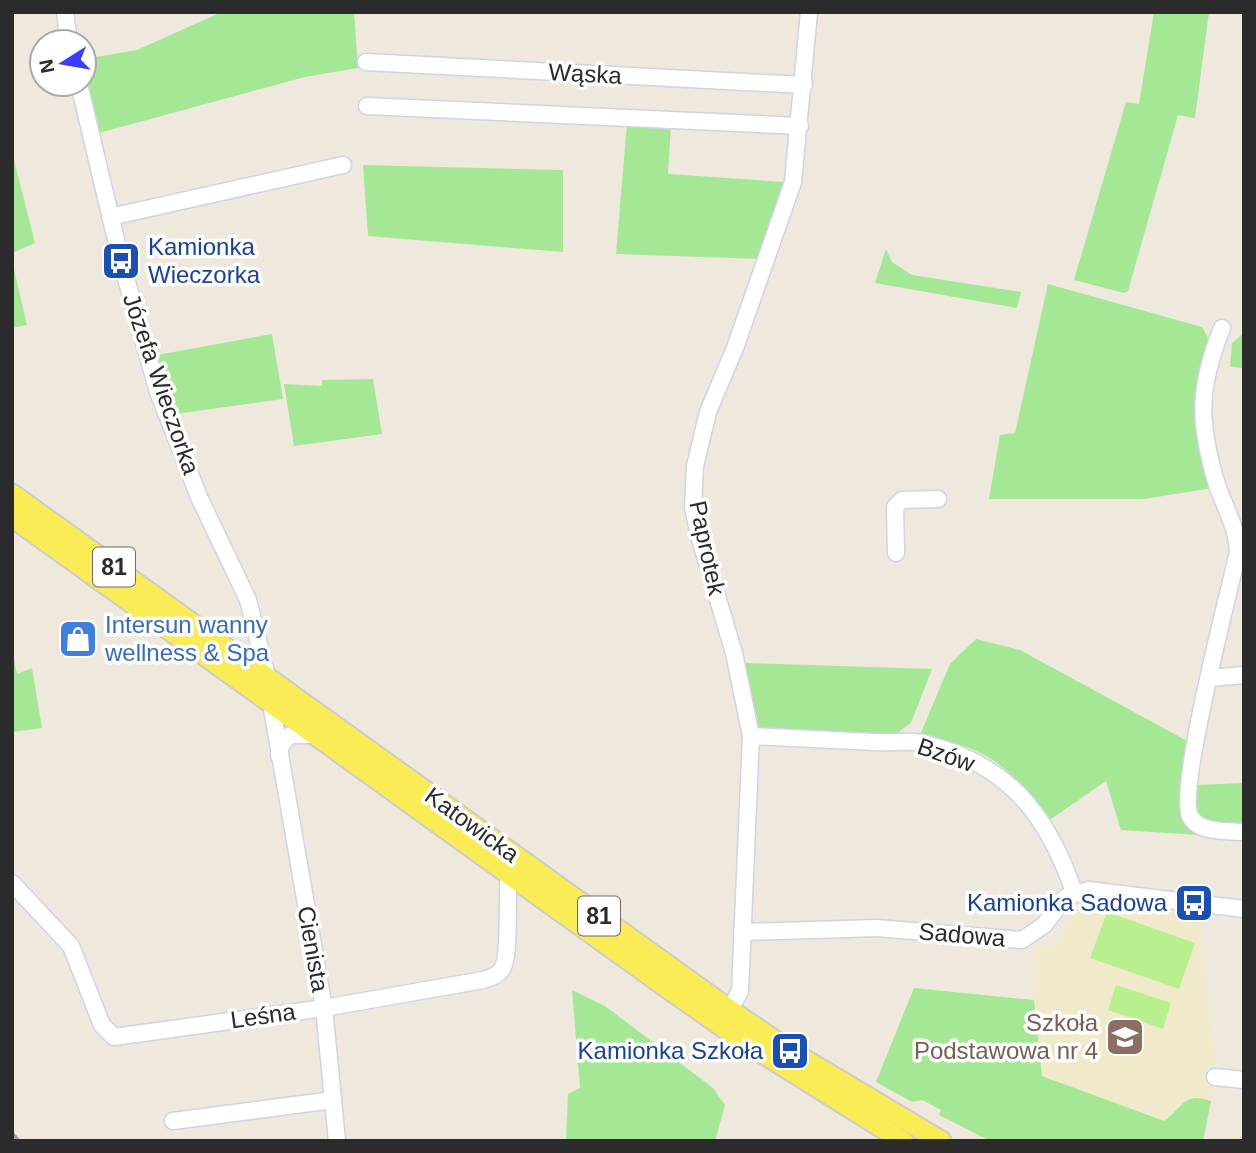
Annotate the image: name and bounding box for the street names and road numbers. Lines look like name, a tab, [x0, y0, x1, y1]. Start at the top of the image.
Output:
street label: Wąska	[548, 58, 623, 89]
street label: Józefa Wieczorka	[118, 290, 205, 478]
street label: Paprotek	[684, 498, 731, 599]
road number: 81	[93, 548, 135, 586]
street label: Bzów	[914, 732, 979, 777]
street label: Katowicka	[420, 782, 525, 868]
road number: 81	[578, 897, 620, 936]
street label: Cienista	[293, 904, 334, 995]
street label: Sadowa	[918, 917, 1007, 952]
street label: Leśna	[229, 997, 298, 1033]

